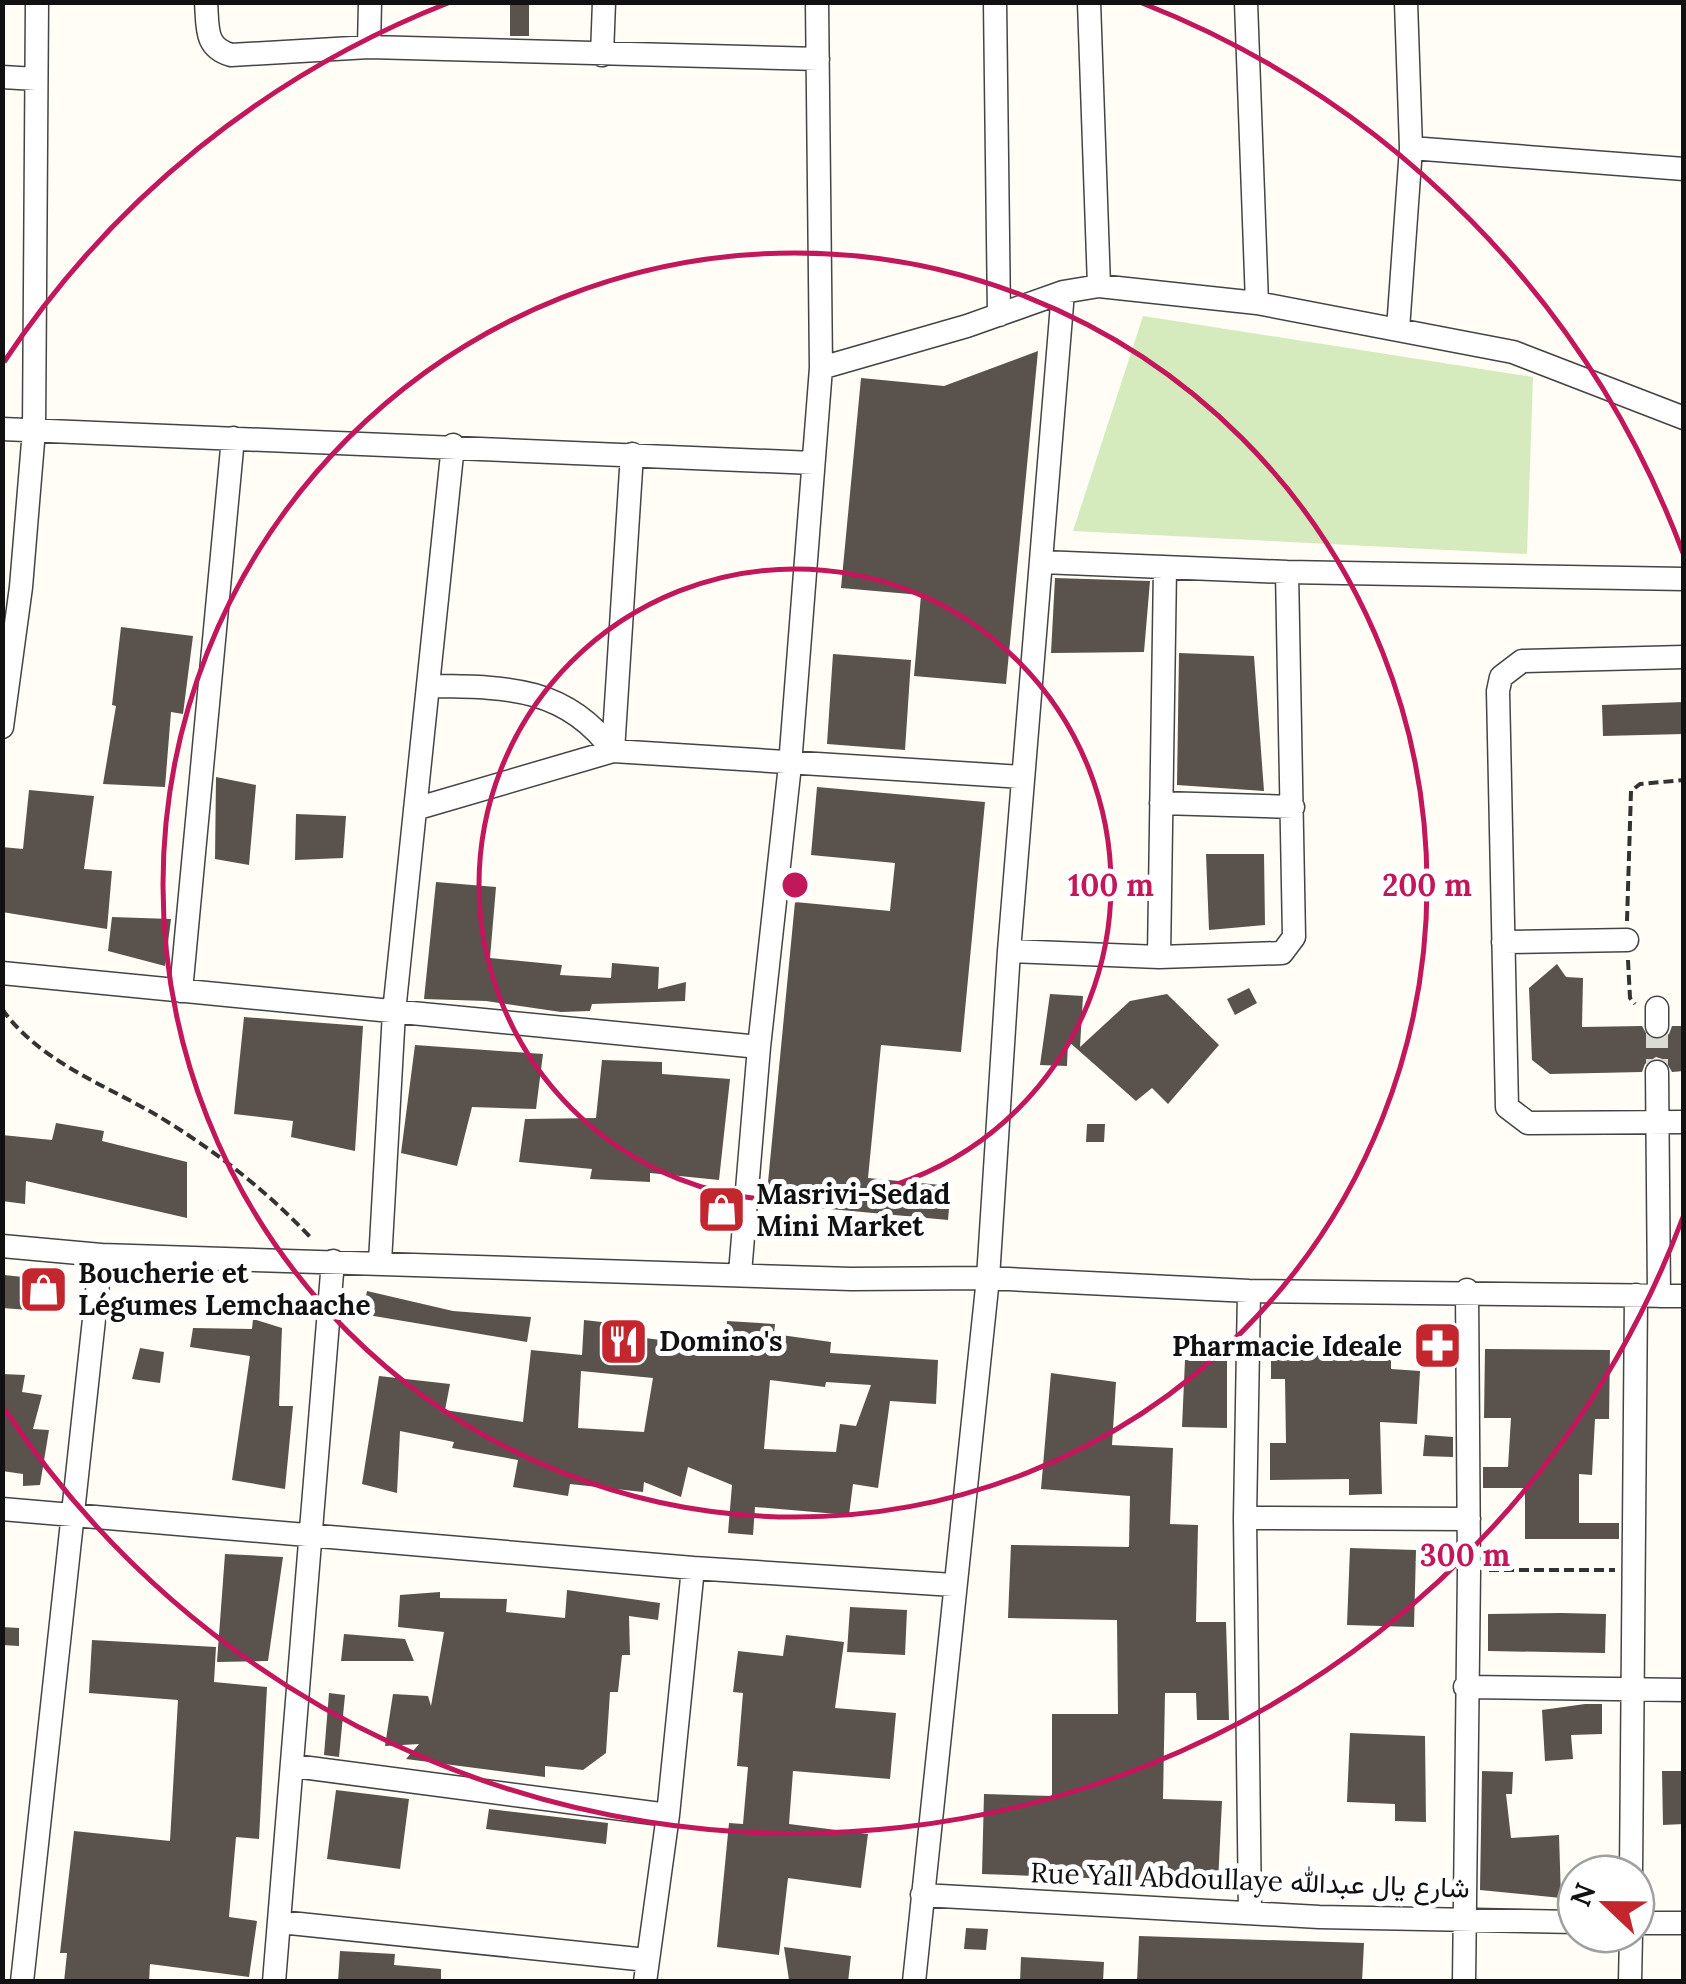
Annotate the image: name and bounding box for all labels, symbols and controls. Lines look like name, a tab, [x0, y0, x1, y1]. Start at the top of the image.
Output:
text: 100 m	[1068, 866, 1154, 904]
text: 200 m	[1382, 866, 1472, 904]
centre of rings	[777, 867, 813, 903]
place label: Masrivi-Sedad Mini Market	[756, 1176, 950, 1244]
shop icon: Masrivi-Sedad Mini Market	[695, 1184, 747, 1236]
place label: Boucherie et Légumes Lemchaache	[78, 1255, 371, 1323]
shop icon: Boucherie et Légumes Lemchaache	[17, 1263, 69, 1315]
restaurant icon: Domino's	[598, 1315, 650, 1367]
pharmacy icon: Pharmacie Ideale	[1411, 1320, 1463, 1372]
place label: Domino's	[659, 1323, 783, 1359]
place label: Pharmacie Ideale	[1172, 1328, 1402, 1364]
text: 300 m	[1420, 1536, 1511, 1574]
street label: Rue Yall Abdoullaye شارع يال عبدالله	[1030, 1854, 1470, 1907]
north arrow	[1556, 1854, 1656, 1954]
text: N	[1562, 1878, 1604, 1911]

